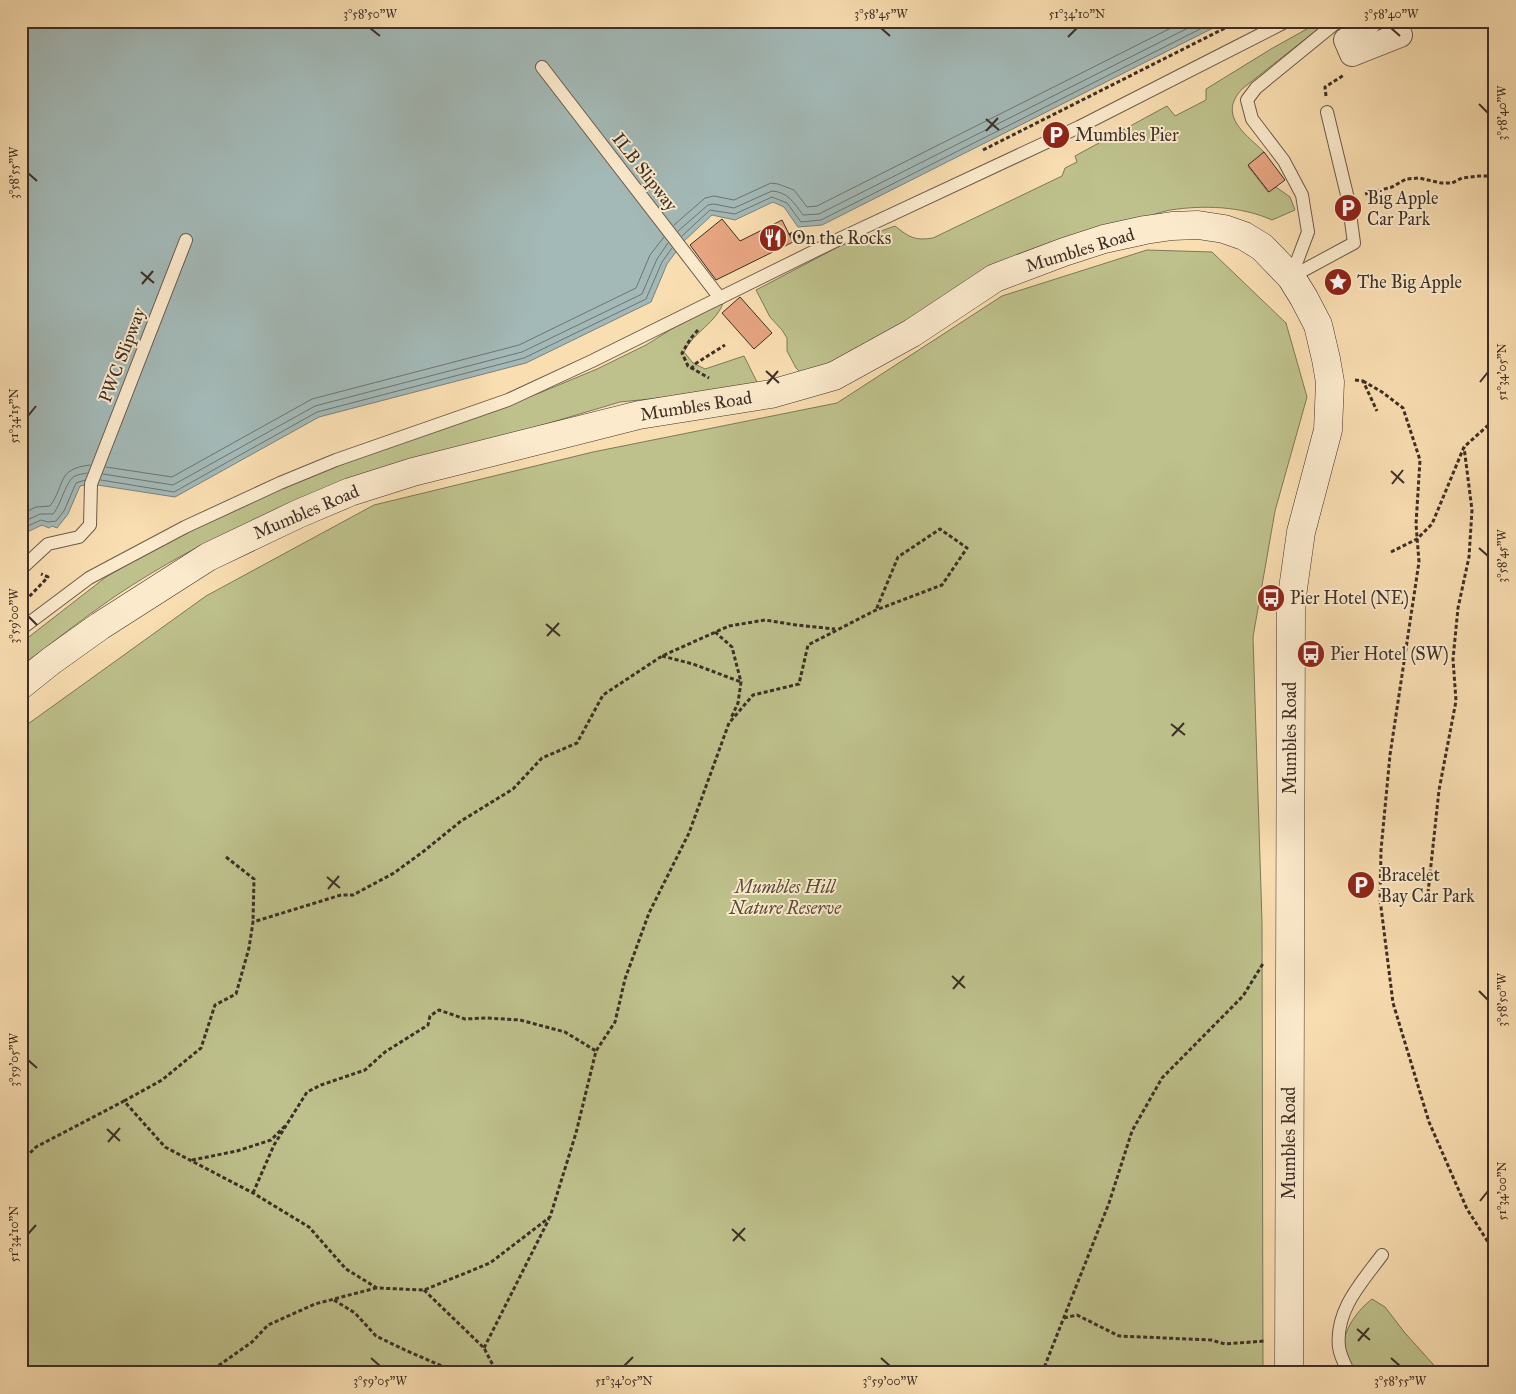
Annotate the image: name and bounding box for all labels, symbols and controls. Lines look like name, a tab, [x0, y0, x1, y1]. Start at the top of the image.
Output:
text: 3°58'50"W	[343, 7, 397, 21]
text: 3°58'45"W	[854, 7, 908, 21]
text: 51°34'10"N	[1049, 7, 1105, 21]
text: 3°58'40"W	[1364, 7, 1419, 21]
text: 3°58'40"W	[1495, 85, 1509, 140]
parking icon: Mumbles Pier	[1041, 120, 1071, 150]
place label: Mumbles Pier	[1075, 124, 1179, 146]
street label: ILB Slipway	[608, 128, 683, 216]
text: 3°58'55"W	[7, 146, 21, 199]
place label: Big Apple Car Park	[1367, 187, 1438, 230]
parking icon: Big Apple Car Park	[1333, 193, 1363, 223]
restaurant icon: On the Rocks	[758, 223, 788, 253]
street label: Mumbles Road	[1023, 223, 1137, 277]
place label: On the Rocks	[792, 227, 891, 249]
place icon: The Big Apple	[1323, 267, 1353, 297]
place label: The Big Apple	[1357, 271, 1462, 294]
street label: PWC Slipway	[94, 304, 150, 406]
text: 51°34'05"N	[1495, 343, 1509, 401]
street label: Mumbles Road	[639, 386, 753, 426]
text: 51°34'15"N	[7, 388, 21, 444]
street label: Mumbles Road	[250, 480, 362, 544]
text: 3°58'45"W	[1495, 529, 1509, 583]
bus stop icon: Pier Hotel (NE)	[1256, 583, 1286, 613]
place label: Pier Hotel (NE)	[1290, 587, 1409, 610]
text: 3°59'00"W	[7, 588, 21, 644]
bus stop icon: Pier Hotel (SW)	[1296, 639, 1326, 669]
place label: Pier Hotel (SW)	[1330, 643, 1449, 666]
street label: Mumbles Road	[1279, 682, 1301, 794]
place label: Bracelet Bay Car Park	[1380, 864, 1475, 907]
parking icon: Bracelet Bay Car Park	[1346, 870, 1376, 900]
park label: Mumbles Hill Nature Reserve	[728, 876, 842, 919]
text: 3°58'50"W	[1495, 973, 1509, 1027]
text: 3°59'05"W	[7, 1033, 21, 1087]
street label: Mumbles Road	[1278, 1087, 1300, 1199]
text: 51°34'00"N	[1495, 1162, 1509, 1220]
text: 51°34'10"N	[7, 1206, 21, 1262]
text: 3°59'05"W	[353, 1374, 407, 1388]
text: 51°34'05"N	[595, 1374, 653, 1388]
text: 3°59'00"W	[862, 1374, 918, 1388]
text: 3°58'55"W	[1374, 1374, 1427, 1388]

